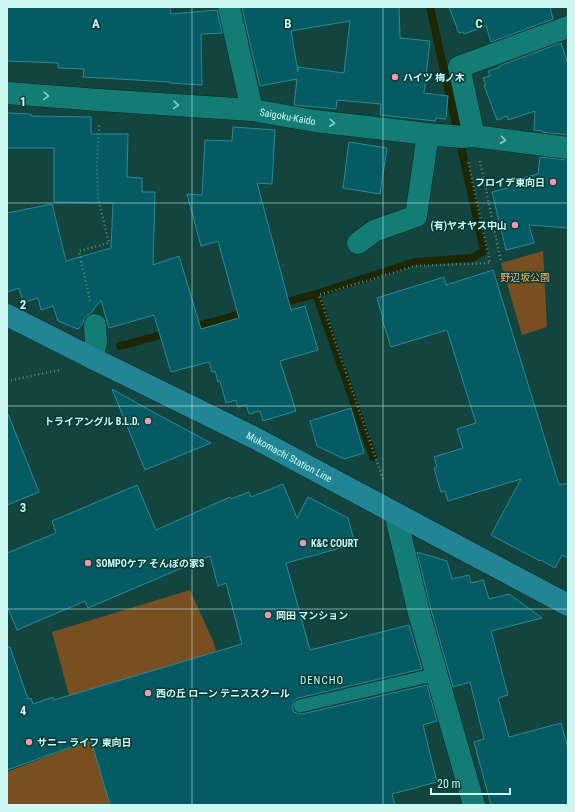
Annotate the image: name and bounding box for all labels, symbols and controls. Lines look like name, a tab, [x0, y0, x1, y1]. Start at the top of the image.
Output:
text: A	[92, 16, 100, 31]
text: B	[284, 16, 292, 31]
text: C	[475, 16, 483, 31]
marker: ハイツ 梅ノ木	[390, 72, 400, 82]
place label: ハイツ 梅ノ木	[403, 72, 465, 83]
one-way arrow	[43, 92, 49, 101]
text: 1	[20, 94, 26, 109]
one-way arrow	[173, 101, 179, 110]
street label: Saigoku-Kaido	[259, 106, 317, 127]
one-way arrow	[329, 118, 335, 127]
one-way arrow	[500, 135, 506, 144]
place label: フロイデ東向日	[475, 177, 545, 188]
marker: フロイデ東向日	[548, 177, 558, 187]
place label: (有)ヤオヤス中山	[431, 220, 507, 232]
marker: (有)ヤオヤス中山	[510, 220, 520, 230]
park label: 野辺坂公園	[500, 272, 550, 283]
text: 2	[20, 297, 27, 312]
place label: トライアングル B.L.D.	[44, 416, 140, 427]
marker: トライアングル B.L.D.	[143, 416, 153, 426]
street label: Mukomachi Station Line	[245, 430, 334, 484]
text: 3	[20, 500, 26, 515]
marker: K&C COURT	[298, 538, 308, 548]
place label: K&C COURT	[311, 538, 359, 549]
marker: SOMPOケア そんぽの家S	[83, 558, 93, 568]
place label: SOMPOケア そんぽの家S	[96, 558, 205, 569]
marker: 岡田 マンション	[263, 610, 273, 620]
place label: 岡田 マンション	[276, 610, 348, 621]
district label: DENCHO	[300, 674, 344, 687]
marker: 西の丘 ローン テニススクール	[143, 688, 153, 698]
place label: 西の丘 ローン テニススクール	[156, 688, 290, 699]
text: 4	[20, 703, 27, 718]
marker: サニー ライフ 東向日	[24, 737, 34, 747]
place label: サニー ライフ 東向日	[37, 737, 132, 748]
scale bar	[431, 770, 510, 796]
text: 20 m	[437, 777, 461, 791]

